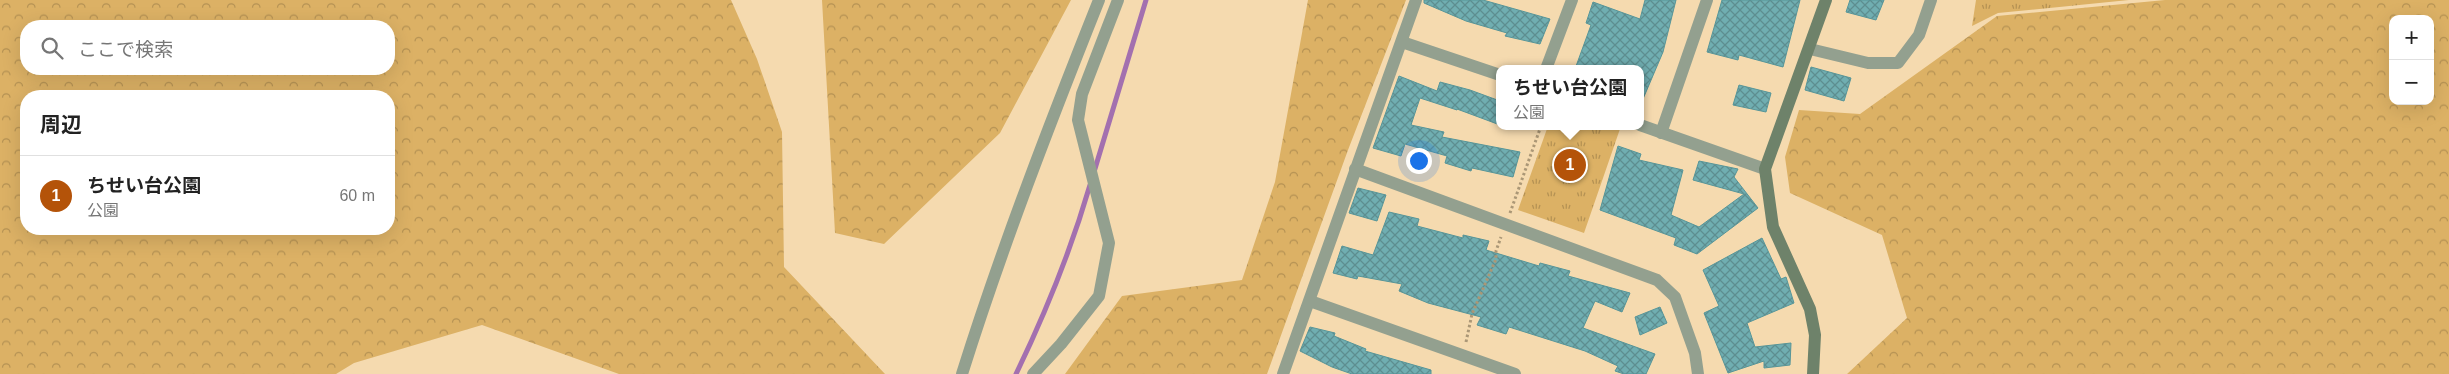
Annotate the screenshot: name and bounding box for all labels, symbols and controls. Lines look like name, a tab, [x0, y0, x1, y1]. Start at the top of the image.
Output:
map controls	[2389, 15, 2434, 105]
button: +	[2389, 15, 2434, 60]
search box	[20, 20, 395, 75]
icon: search	[38, 34, 66, 62]
text: ここで検索	[78, 39, 173, 60]
button: −	[2389, 60, 2434, 105]
popup	[1496, 65, 1644, 130]
text: ちせい台公園	[1513, 77, 1627, 98]
text: 公園	[1513, 104, 1545, 121]
text: 周辺	[40, 113, 82, 136]
pin: 1	[1554, 146, 1586, 184]
your location	[1406, 148, 1432, 174]
text: ちせい台公園	[87, 175, 201, 196]
text: 1	[52, 187, 60, 204]
text: 60 m	[339, 187, 375, 204]
text: 公園	[87, 202, 119, 219]

